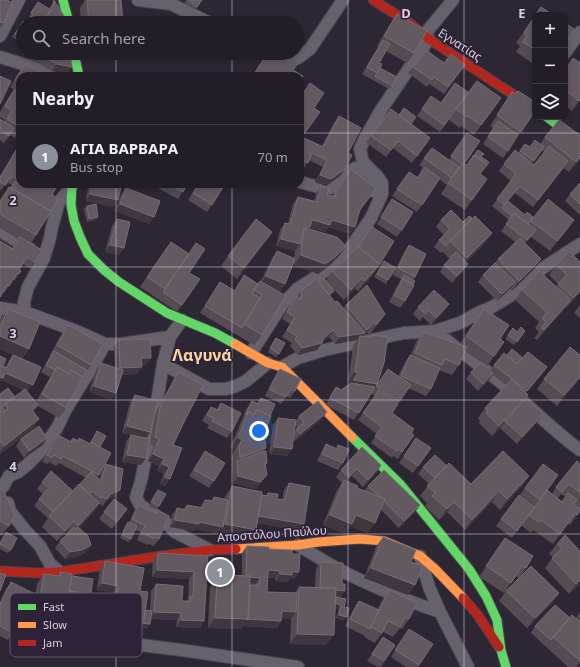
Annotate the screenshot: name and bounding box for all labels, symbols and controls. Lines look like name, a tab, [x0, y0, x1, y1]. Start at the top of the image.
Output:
text: D	[401, 4, 411, 22]
text: E	[518, 4, 526, 22]
map controls	[532, 12, 568, 120]
button: +	[532, 12, 568, 48]
search box	[16, 16, 304, 60]
street label: Εγνατίας	[435, 24, 486, 65]
icon: search	[30, 27, 52, 49]
text: Search here	[62, 28, 145, 48]
button: −	[532, 48, 568, 84]
button: layers	[532, 84, 568, 120]
text: Nearby	[32, 87, 94, 110]
text: ΑΓΙΑ ΒΑΡΒΑΡΑ	[70, 138, 178, 158]
text: 1	[41, 148, 49, 166]
text: 70 m	[258, 148, 288, 166]
text: Bus stop	[70, 158, 123, 176]
text: 2	[9, 191, 17, 209]
text: 3	[9, 324, 17, 342]
district label: Λαγυνά	[172, 344, 232, 366]
your location	[249, 421, 269, 441]
text: 4	[9, 457, 17, 475]
street label: Αποστόλου Παύλου	[217, 521, 327, 546]
pin: 1	[207, 557, 233, 587]
legend	[10, 593, 142, 657]
text: Fast	[43, 599, 64, 614]
text: Slow	[43, 617, 67, 632]
text: Jam	[42, 635, 62, 650]

